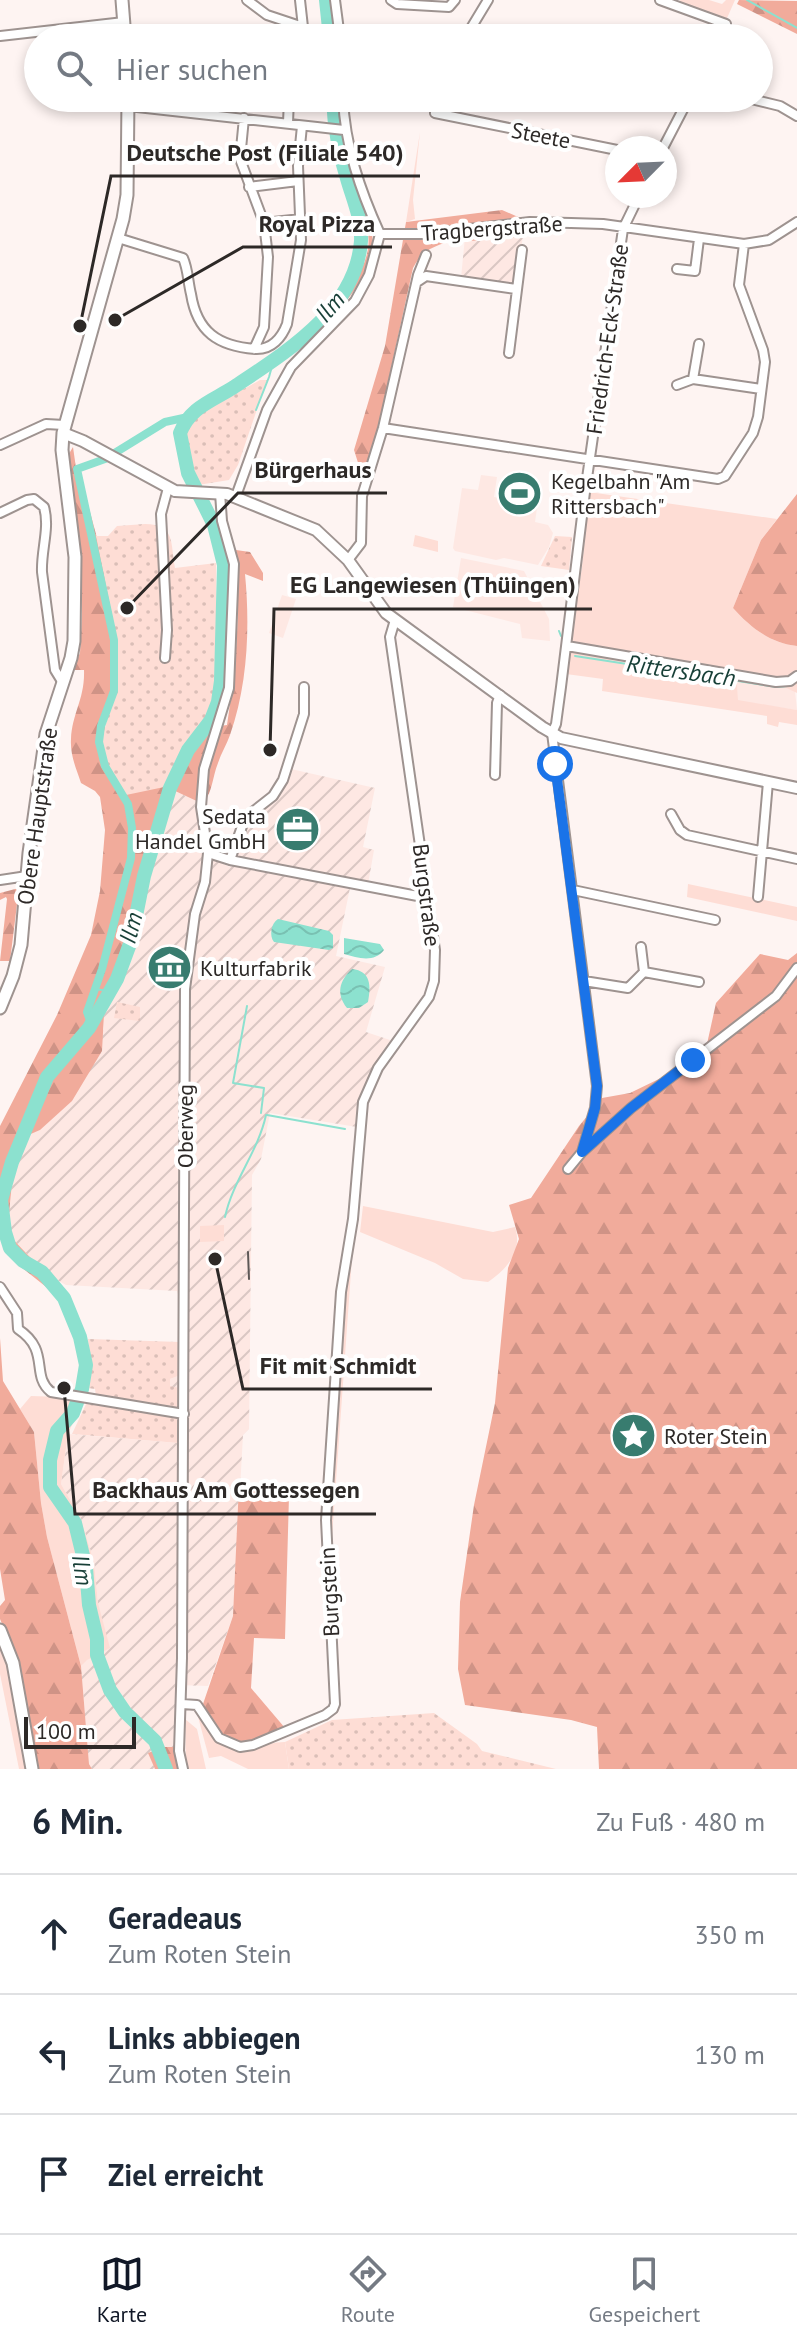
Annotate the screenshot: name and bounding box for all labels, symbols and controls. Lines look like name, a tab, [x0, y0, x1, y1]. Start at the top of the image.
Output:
search box	[24, 24, 773, 112]
icon: search	[52, 46, 96, 90]
text: Hier suchen	[116, 49, 268, 88]
street label: Steete	[509, 116, 573, 154]
callout: Deutsche Post (Filiale 540)	[111, 128, 420, 176]
north arrow	[605, 136, 677, 208]
text: Deutsche Post (Filiale 540)	[126, 137, 404, 168]
callout: Royal Pizza	[243, 199, 392, 247]
text: Royal Pizza	[259, 208, 375, 239]
street label: Tragbergstraße	[420, 209, 564, 247]
street label: Friedrich-Eck-Straße	[580, 242, 634, 436]
water label: Ilm	[308, 285, 352, 329]
callout: Bürgerhaus	[238, 445, 387, 493]
text: Bürgerhaus	[254, 454, 372, 485]
place label: Kegelbahn "Am Rittersbach"	[551, 467, 690, 520]
sports icon: Kegelbahn "Am Rittersbach"	[496, 470, 544, 518]
callout: EG Langewiesen (Thüingen)	[274, 561, 592, 609]
text: EG Langewiesen (Thüingen)	[290, 569, 576, 600]
water label: Rittersbach	[624, 648, 738, 694]
street label: Obere Hauptstraße	[11, 725, 63, 907]
route start	[537, 746, 573, 782]
place label: Sedata Handel GmbH	[135, 802, 266, 855]
office icon: Sedata Handel GmbH	[273, 805, 321, 853]
street label: Burgstraße	[407, 842, 447, 948]
water label: Ilm	[111, 909, 150, 947]
museum icon: Kulturfabrik	[145, 944, 193, 992]
place label: Kulturfabrik	[200, 954, 312, 982]
route end	[675, 1042, 711, 1078]
street label: Oberweg	[171, 1084, 199, 1168]
callout: Fit mit Schmidt	[243, 1341, 432, 1389]
text: Fit mit Schmidt	[260, 1350, 417, 1381]
place icon: Roter Stein	[609, 1412, 657, 1460]
place label: Roter Stein	[664, 1422, 768, 1450]
callout: Backhaus Am Gottessegen	[75, 1466, 376, 1514]
text: Backhaus Am Gottessegen	[92, 1474, 360, 1505]
street label: Burgstein	[313, 1547, 345, 1637]
water label: Ilm	[65, 1552, 100, 1588]
scale bar	[24, 1713, 136, 1749]
text: 100 m	[36, 1717, 96, 1745]
text: 6 Min.	[32, 1799, 123, 1843]
text: Zu Fuß · 480 m	[596, 1805, 765, 1838]
text: Geradeaus	[108, 1898, 242, 1937]
icon: ahead	[32, 1912, 76, 1956]
text: 350 m	[694, 1918, 765, 1951]
text: Zum Roten Stein	[108, 1937, 291, 1970]
text: Links abbiegen	[108, 2018, 301, 2057]
icon: left	[32, 2032, 76, 2076]
text: 130 m	[694, 2038, 765, 2071]
text: Zum Roten Stein	[108, 2057, 291, 2090]
icon: arrive	[32, 2152, 76, 2196]
text: Ziel erreicht	[108, 2155, 263, 2194]
tab: Karte	[97, 2252, 147, 2328]
tab: Route	[341, 2252, 395, 2328]
tab: Gespeichert	[589, 2252, 700, 2328]

